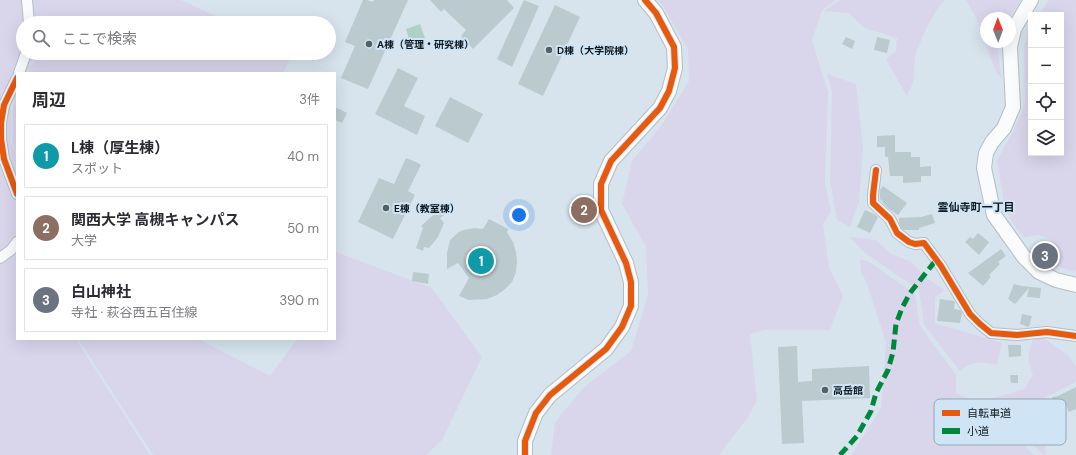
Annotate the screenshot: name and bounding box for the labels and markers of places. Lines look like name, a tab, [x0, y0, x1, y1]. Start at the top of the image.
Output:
place label: A棟（管理・研究棟）	[377, 38, 474, 51]
marker: A棟（管理・研究棟）	[364, 39, 374, 49]
place label: D棟（大学院棟）	[557, 44, 634, 57]
marker: D棟（大学院棟）	[544, 45, 554, 55]
pin: 2	[571, 195, 597, 225]
place label: E棟（教室棟）	[394, 202, 460, 215]
marker: E棟（教室棟）	[381, 203, 391, 213]
pin: 3	[1032, 241, 1058, 271]
pin: 1	[468, 246, 494, 276]
place label: 高岳館	[833, 384, 863, 397]
marker: 高岳館	[820, 385, 830, 395]

